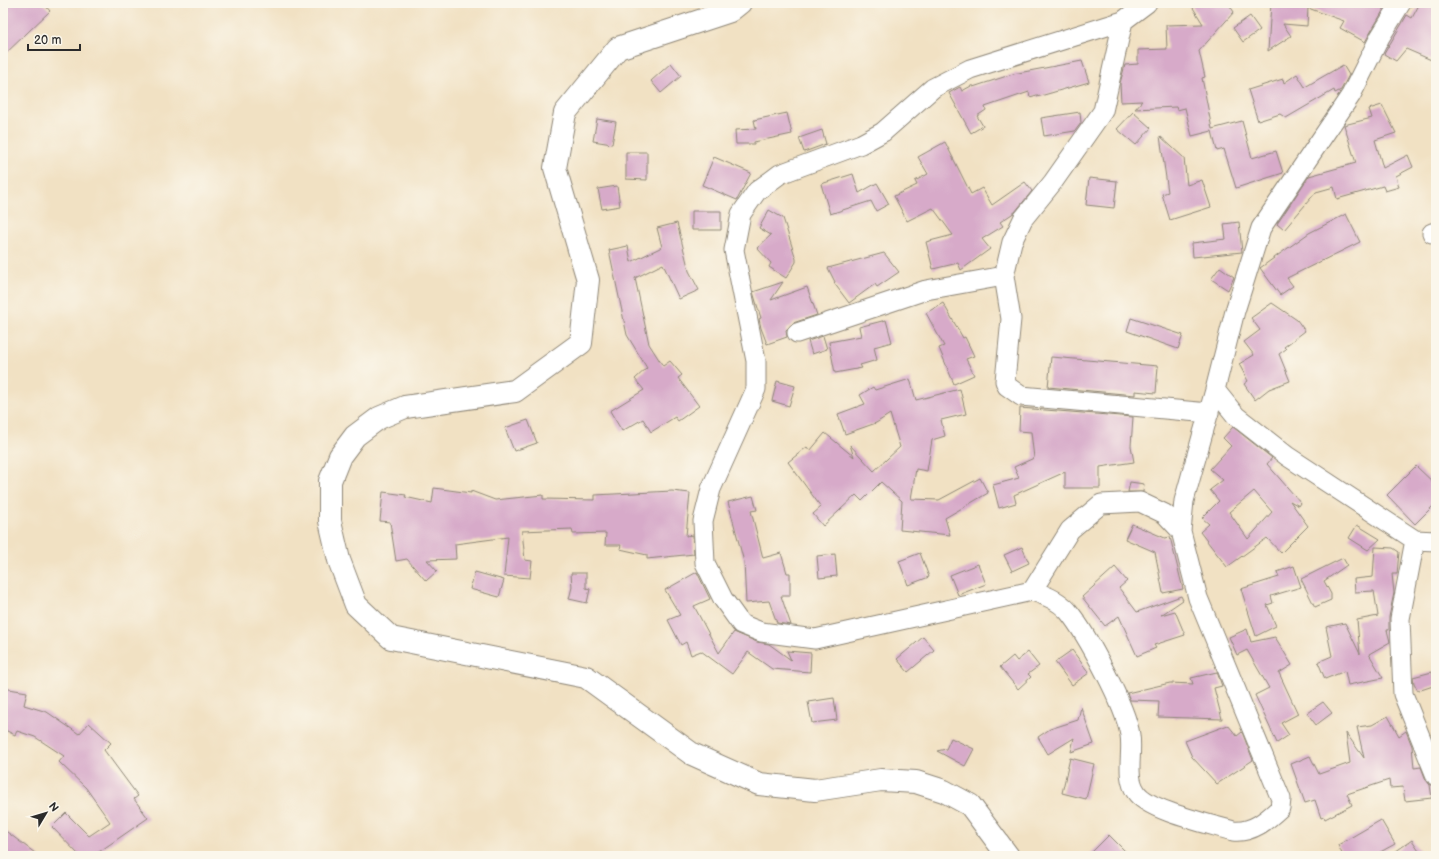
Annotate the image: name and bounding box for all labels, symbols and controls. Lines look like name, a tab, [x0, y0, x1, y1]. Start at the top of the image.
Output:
scale bar	[28, 26, 80, 52]
text: 20 m	[34, 33, 61, 48]
north arrow	[26, 793, 66, 833]
text: N	[46, 800, 61, 814]

